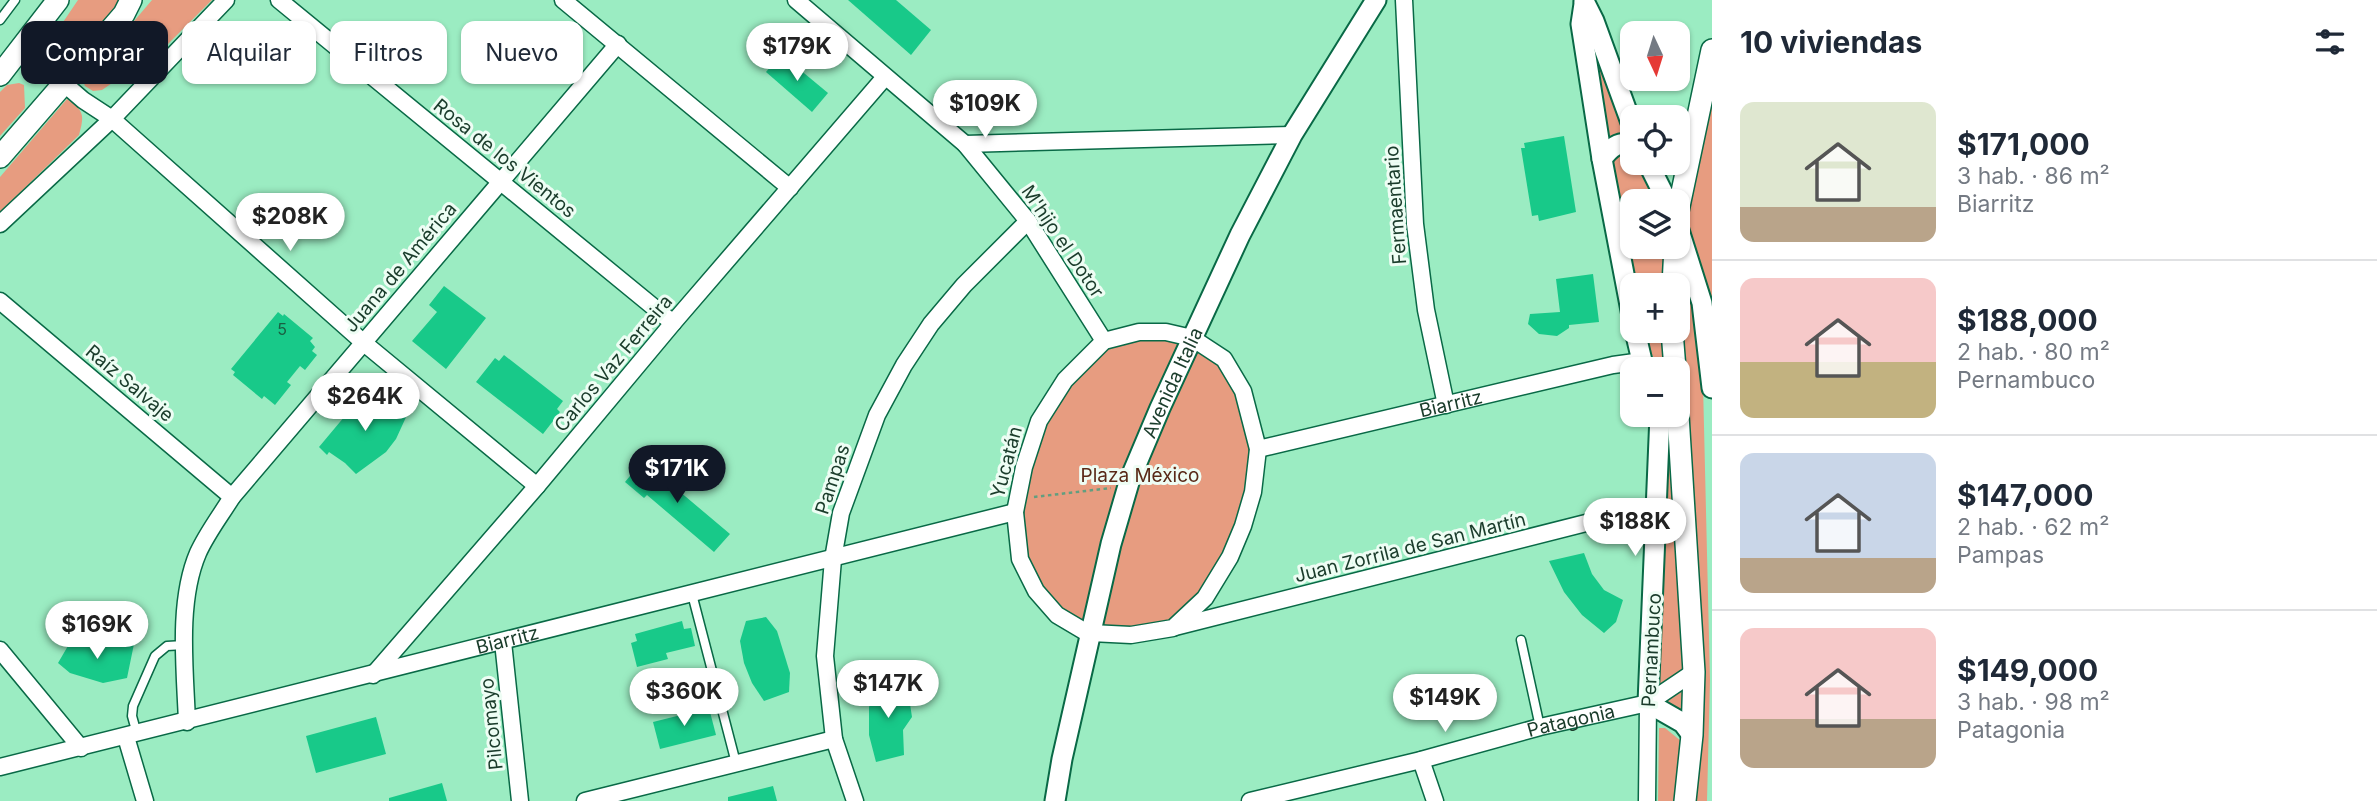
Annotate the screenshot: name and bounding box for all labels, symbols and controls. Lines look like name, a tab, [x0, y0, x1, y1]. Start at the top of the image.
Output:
chip: Comprar	[21, 21, 168, 84]
chip: Alquilar	[182, 21, 316, 84]
chip: Filtros	[330, 21, 447, 84]
chip: Nuevo	[461, 21, 583, 84]
north arrow	[1620, 21, 1690, 91]
map controls	[1620, 21, 1690, 427]
icon: filters	[2311, 23, 2349, 61]
pin: $179K	[748, 24, 846, 83]
text: 10 viviendas	[1740, 24, 1922, 60]
text: $179K	[762, 32, 832, 60]
pin: $109K	[936, 80, 1034, 140]
text: $109K	[949, 89, 1021, 117]
street label: Rosa de los Vientos	[429, 94, 580, 223]
button: locate	[1620, 105, 1690, 175]
text: $171,000	[1957, 126, 2090, 162]
icon: home	[1796, 130, 1880, 214]
street label: Fermaentario	[1380, 145, 1411, 265]
text: 3 hab. · 86 m²	[1957, 162, 2110, 190]
street label: M'hijo el Dotor	[1016, 181, 1109, 302]
button: layers	[1620, 189, 1690, 259]
text: Biarritz	[1957, 190, 2034, 218]
pin: $208K	[241, 194, 339, 253]
street label: Juana de América	[339, 198, 461, 337]
text: $208K	[252, 202, 328, 230]
button: +	[1620, 273, 1690, 343]
street label: Carlos Vaz Ferreira	[550, 290, 677, 436]
text: $188,000	[1957, 302, 2098, 338]
icon: home	[1796, 306, 1880, 390]
house number: 5	[277, 319, 287, 339]
street label: Avenida Italia	[1138, 324, 1208, 442]
text: 2 hab. · 80 m²	[1957, 338, 2110, 366]
street label: Raíz Salvaje	[81, 340, 178, 427]
button: −	[1620, 357, 1690, 427]
text: Pernambuco	[1957, 366, 2095, 394]
pin: $264K	[316, 374, 414, 433]
text: $264K	[327, 382, 403, 410]
street label: Biarritz	[1417, 385, 1485, 422]
street label: Yucatán	[986, 424, 1027, 501]
street label: Pampas	[810, 441, 855, 517]
pin: $171K	[628, 446, 726, 505]
text: $171K	[645, 454, 709, 482]
park label: Plaza México	[1081, 464, 1199, 487]
text: $147,000	[1957, 477, 2093, 513]
icon: home	[1796, 481, 1880, 565]
pin: $188K	[1586, 498, 1684, 558]
text: $188K	[1599, 507, 1671, 535]
street label: Juan Zorrila de San Martín	[1292, 508, 1528, 587]
text: 2 hab. · 62 m²	[1957, 513, 2109, 541]
text: Pampas	[1957, 541, 2044, 569]
street label: Pernambuco	[1637, 592, 1666, 708]
pin: $169K	[48, 602, 146, 661]
text: $169K	[61, 610, 133, 638]
street label: Biarritz	[474, 621, 541, 659]
text: $149,000	[1957, 652, 2098, 688]
icon: home	[1796, 656, 1880, 740]
pin: $147K	[839, 660, 937, 720]
pin: $360K	[635, 668, 733, 728]
text: $147K	[853, 669, 923, 697]
pin: $149K	[1396, 674, 1494, 734]
street label: Pilcomayo	[475, 677, 508, 771]
text: $360K	[646, 677, 722, 705]
text: $149K	[1409, 683, 1481, 711]
text: 3 hab. · 98 m²	[1957, 688, 2110, 716]
street label: Patagonia	[1525, 700, 1617, 742]
text: Patagonia	[1957, 716, 2065, 744]

